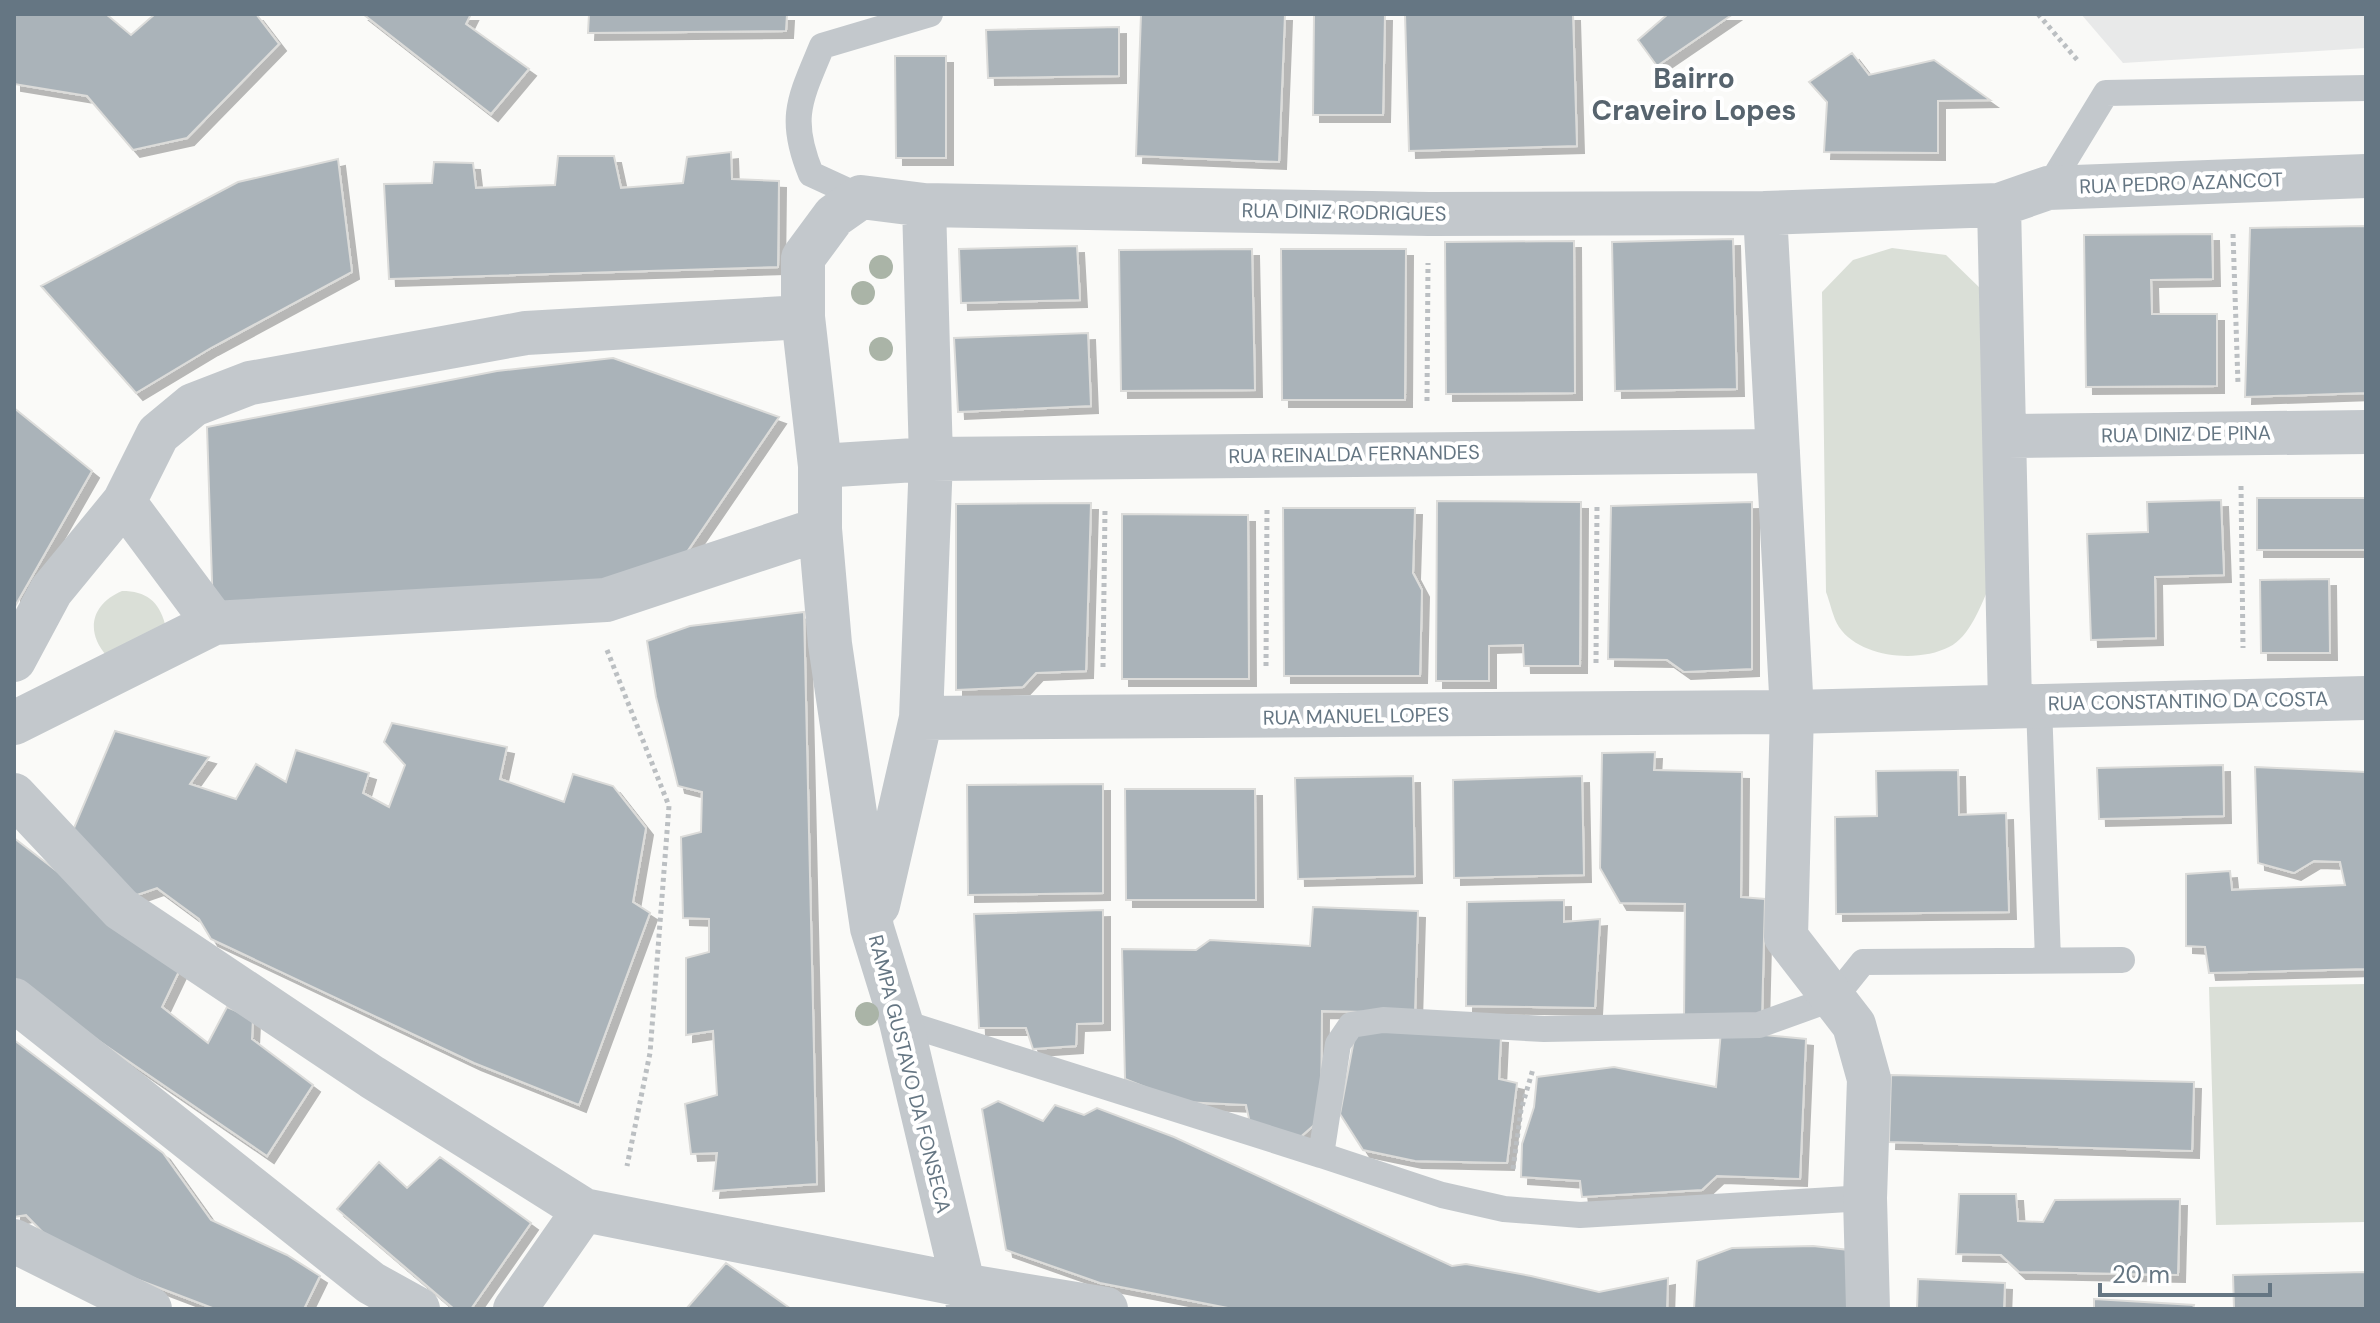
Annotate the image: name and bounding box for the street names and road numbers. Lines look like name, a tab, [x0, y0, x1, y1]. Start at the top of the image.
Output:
street label: RUA PEDRO AZANCOT	[2079, 166, 2283, 200]
street label: RUA DINIZ RODRIGUES	[1241, 197, 1447, 227]
street label: RUA DINIZ DE PINA	[2101, 420, 2271, 448]
street label: RUA REINALDA FERNANDES	[1228, 439, 1480, 469]
street label: RUA CONSTANTINO DA COSTA	[2048, 686, 2328, 716]
street label: RUA MANUEL LOPES	[1263, 701, 1449, 731]
street label: RAMPA GUSTAVO DA FONSECA	[863, 932, 957, 1216]

